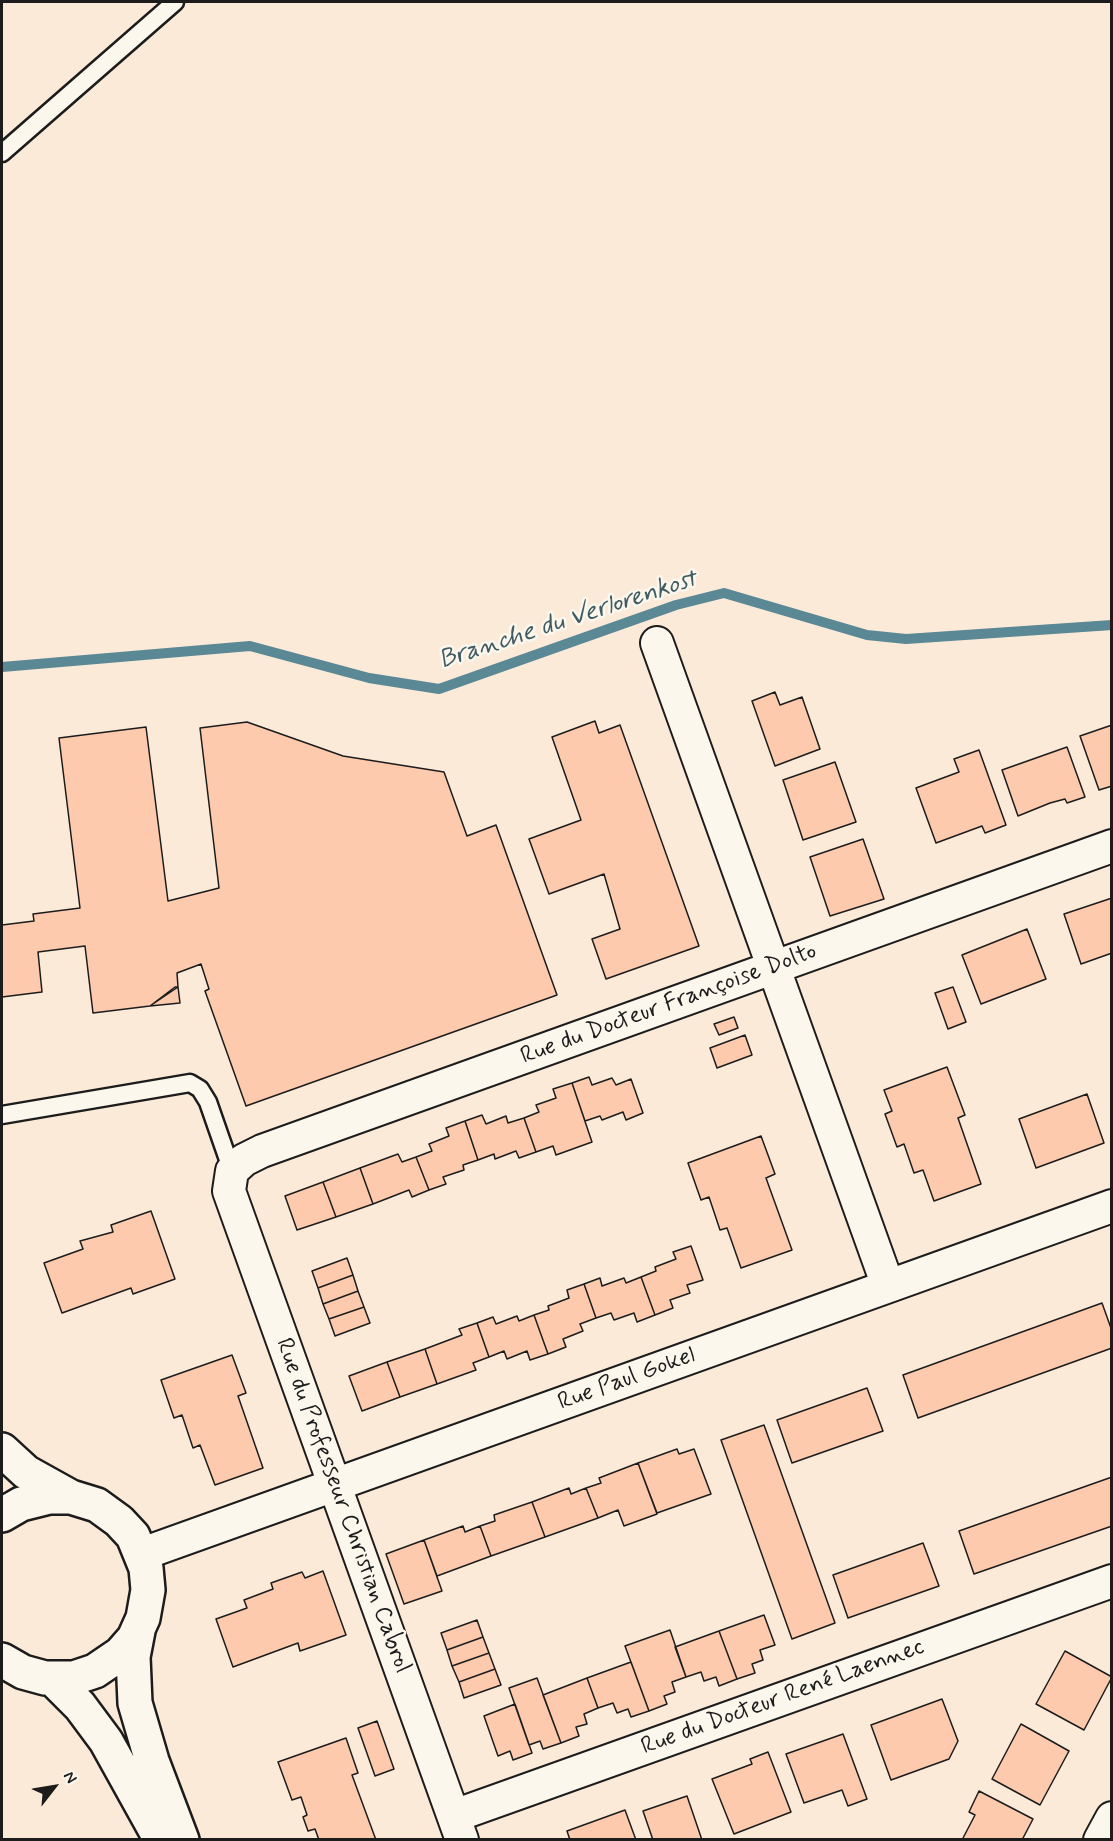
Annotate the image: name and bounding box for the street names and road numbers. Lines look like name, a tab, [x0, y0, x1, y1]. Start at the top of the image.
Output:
street label: Rue du Docteur Françoise Dolto	[517, 938, 821, 1072]
street label: Rue du Professeur Christian Cabrol	[268, 1335, 416, 1677]
street label: Rue Paul Gokel	[554, 1342, 700, 1418]
street label: Rue du Docteur René Laennec	[638, 1633, 928, 1763]

